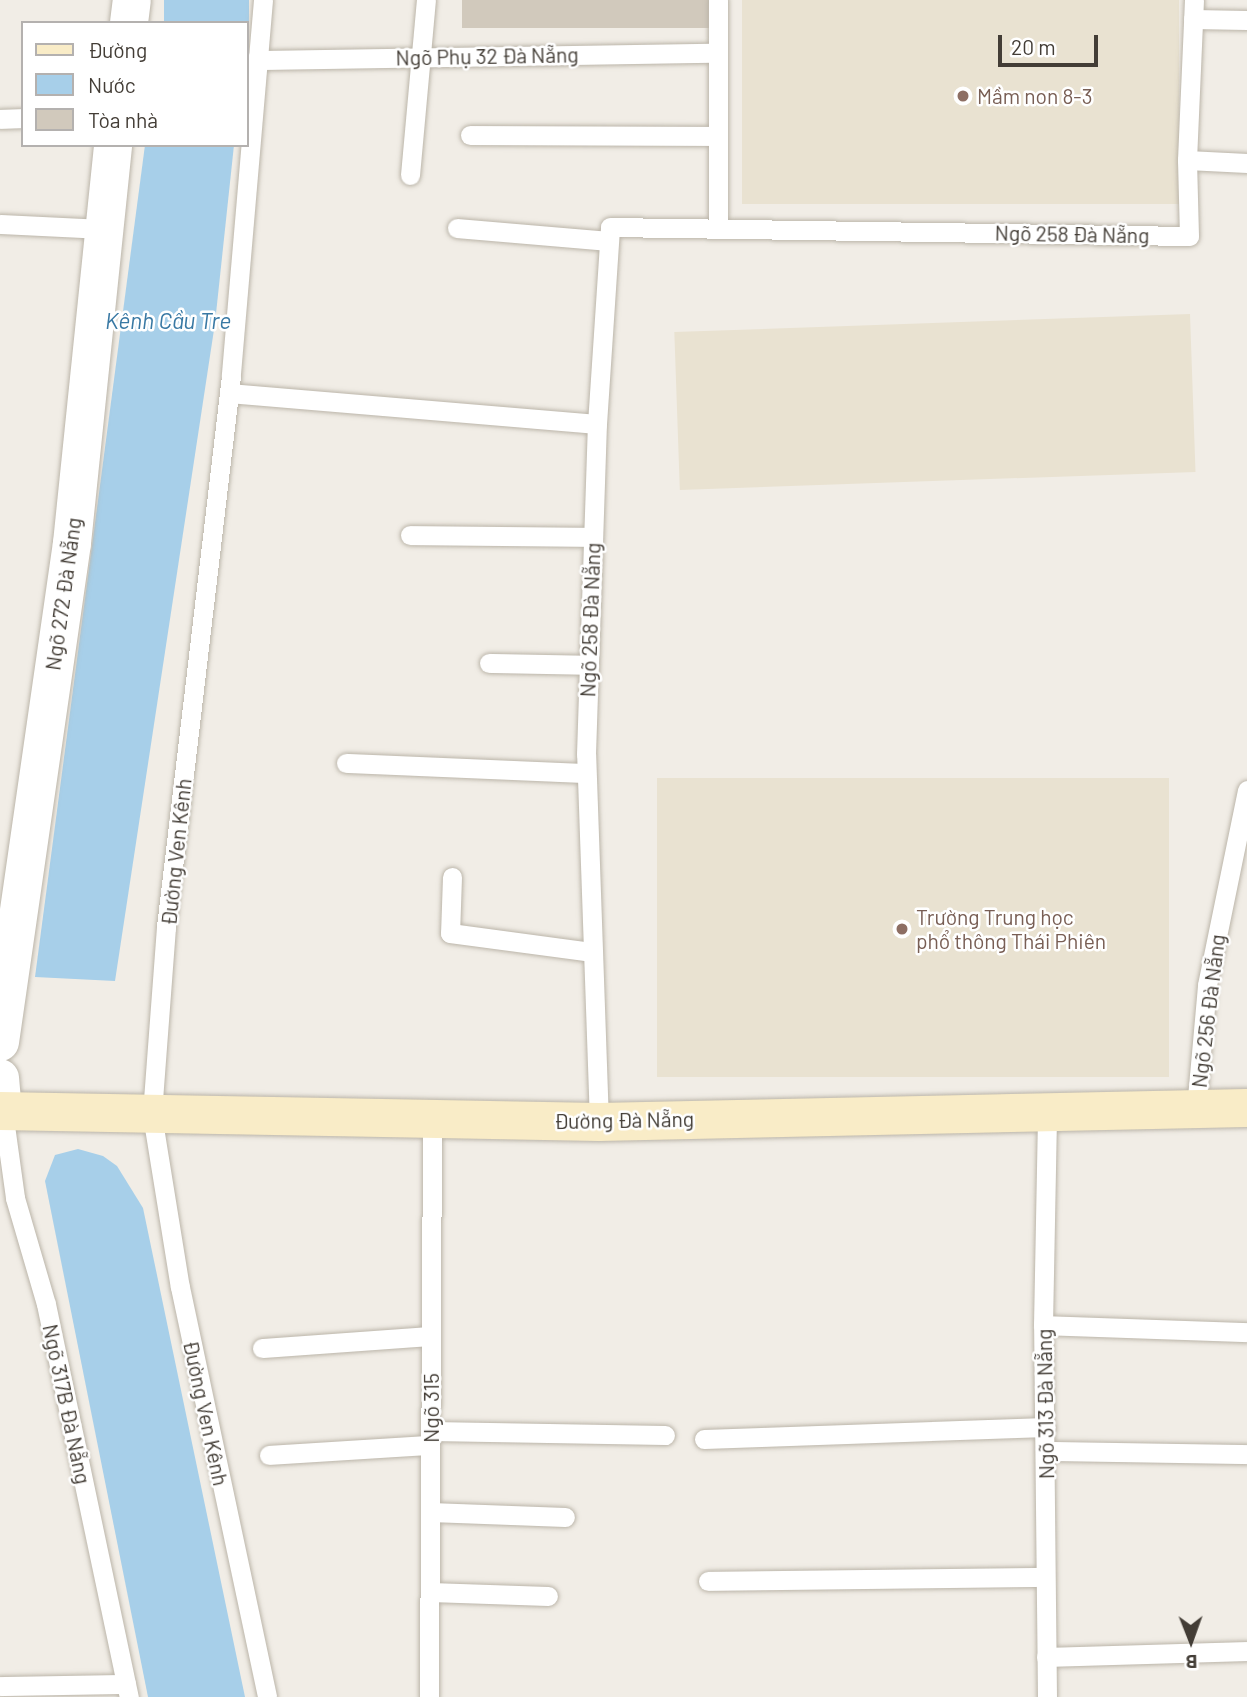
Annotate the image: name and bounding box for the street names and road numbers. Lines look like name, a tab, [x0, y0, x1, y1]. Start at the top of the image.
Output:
street label: Ngõ Phụ 32 Đà Nẵng	[395, 42, 579, 70]
street label: Ngõ 258 Đà Nẵng	[994, 220, 1150, 248]
street label: Ngõ 272 Đà Nẵng	[40, 516, 86, 672]
street label: Ngõ 258 Đà Nẵng	[575, 542, 605, 698]
street label: Đường Ven Kênh	[156, 777, 196, 927]
street label: Ngõ 256 Đà Nẵng	[1186, 933, 1230, 1089]
street label: Đường Đà Nẵng	[554, 1106, 694, 1134]
street label: Ngõ 317B Đà Nẵng	[38, 1322, 96, 1486]
street label: Ngõ 313 Đà Nẵng	[1031, 1329, 1059, 1479]
street label: Đường Ven Kênh	[178, 1338, 234, 1488]
street label: Ngõ 315	[418, 1373, 444, 1443]

